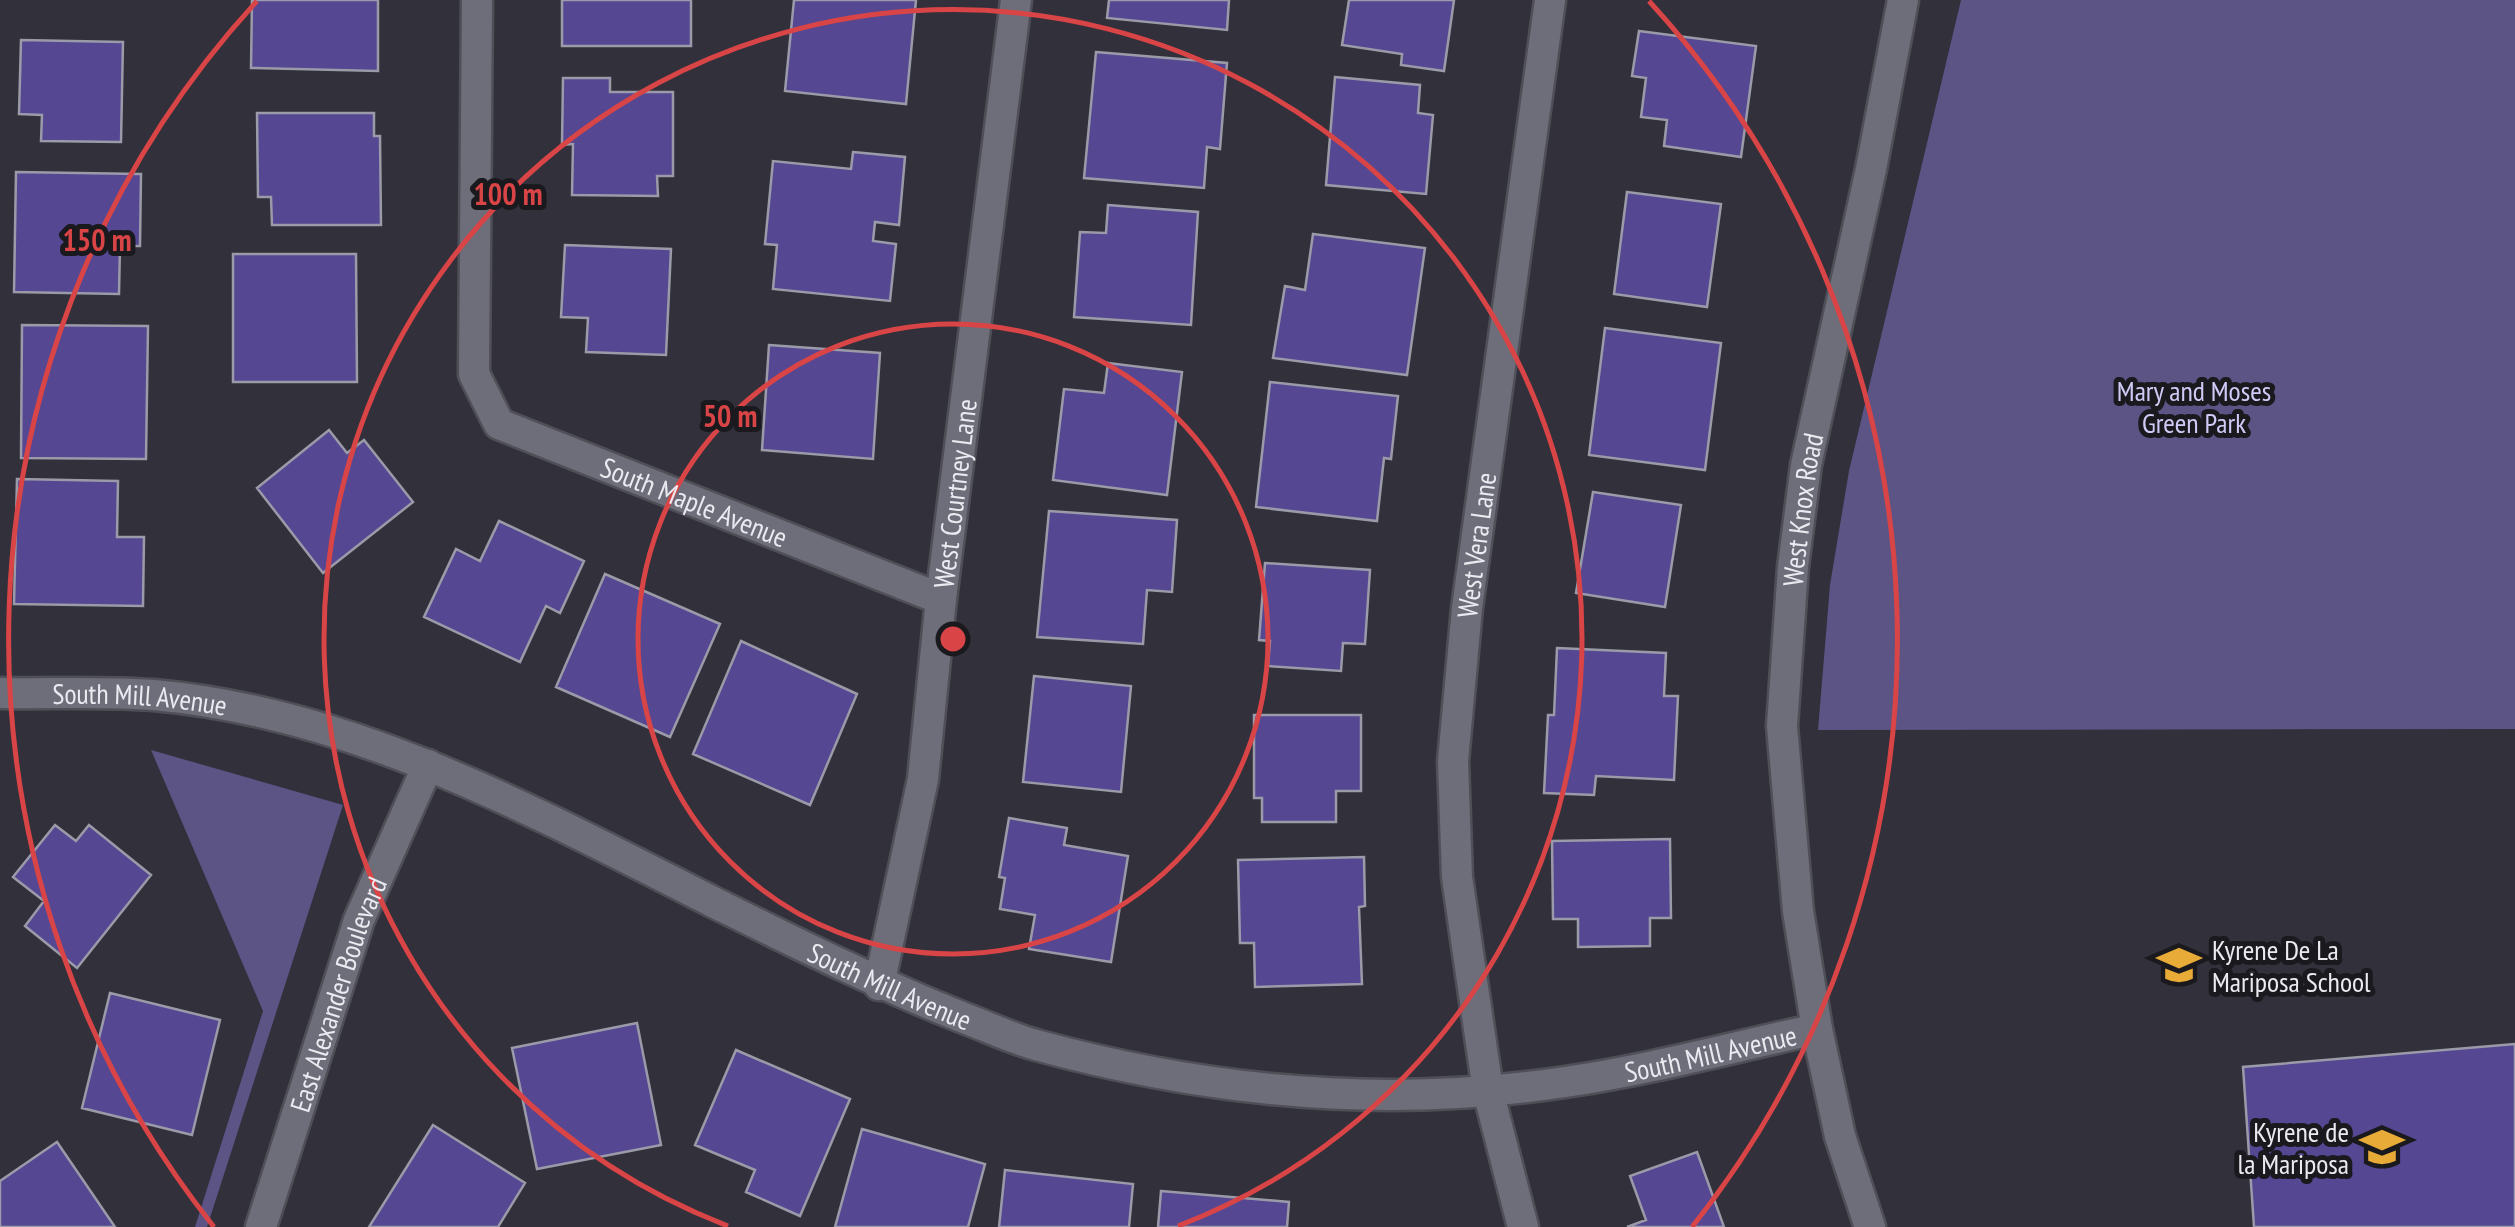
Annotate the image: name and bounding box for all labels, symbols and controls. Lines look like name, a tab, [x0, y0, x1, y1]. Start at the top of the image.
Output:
text: 100 m	[473, 174, 543, 213]
text: 150 m	[62, 220, 132, 259]
park label: Mary and Moses Green Park	[2117, 372, 2271, 441]
text: 50 m	[703, 396, 757, 435]
street label: West Courtney Lane	[924, 397, 984, 590]
street label: West Knox Road	[1773, 429, 1831, 587]
street label: South Maple Avenue	[596, 448, 793, 555]
street label: West Vera Lane	[1448, 470, 1504, 619]
centre of rings	[935, 621, 971, 657]
street label: South Mill Avenue	[52, 674, 230, 723]
street label: East Alexander Boulevard	[281, 871, 394, 1116]
place label: Kyrene De La Mariposa School	[2212, 931, 2371, 1000]
street label: South Mill Avenue	[802, 933, 977, 1038]
school or university icon: Kyrene De La Mariposa School	[2155, 941, 2203, 989]
street label: South Mill Avenue	[1621, 1016, 1800, 1090]
place label: Kyrene de la Mariposa	[2238, 1113, 2349, 1182]
school or university icon: Kyrene de la Mariposa	[2358, 1123, 2406, 1171]

